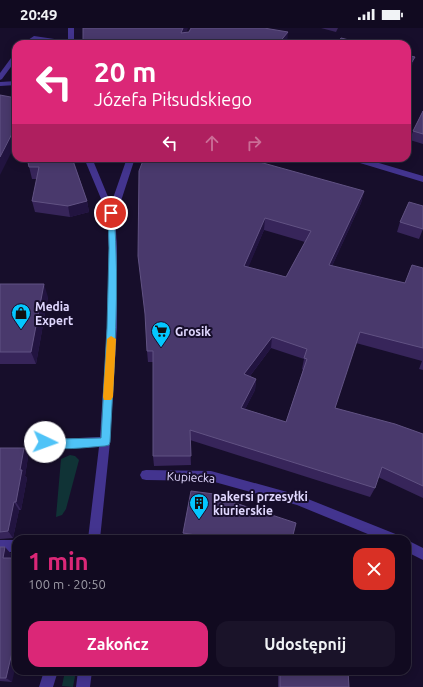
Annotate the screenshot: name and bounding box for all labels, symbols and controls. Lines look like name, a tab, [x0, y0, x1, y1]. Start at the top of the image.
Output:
text: 20:49	[20, 6, 58, 23]
icon: left	[28, 56, 80, 108]
text: 20 m	[94, 56, 156, 87]
text: Józefa Piłsudskiego	[94, 89, 252, 109]
icon: left	[159, 132, 181, 154]
icon: ahead	[201, 132, 223, 154]
icon: right	[243, 132, 265, 154]
pin	[94, 196, 128, 230]
icon: arrive	[100, 202, 122, 224]
place label: Media Expert	[35, 300, 73, 327]
shop icon: Media Expert	[10, 302, 32, 330]
supermarket icon: Grosik	[150, 320, 172, 348]
place label: Grosik	[175, 325, 211, 338]
position arrow	[24, 421, 66, 463]
street label: Kupiecka	[166, 469, 216, 485]
place label: pakersi przesyłki kiurierskie	[213, 490, 308, 517]
building icon: pakersi przesyłki kiurierskie	[188, 492, 210, 520]
text: 1 min	[28, 548, 89, 575]
button: close	[353, 548, 395, 590]
text: 100 m · 20:50	[28, 577, 106, 591]
button: Zakończ	[28, 621, 208, 667]
button: Udostępnij	[216, 621, 395, 667]

